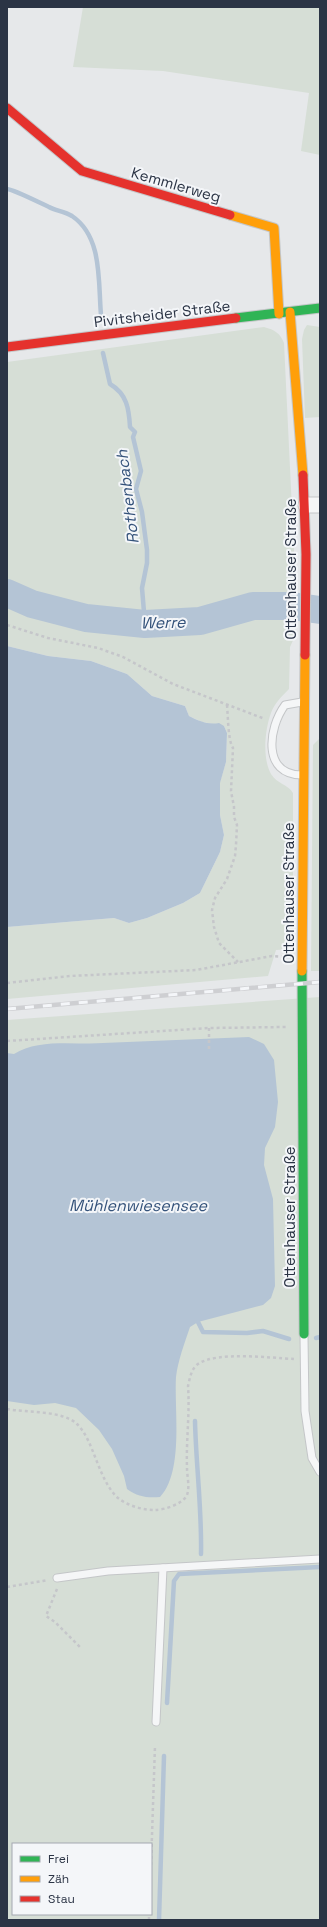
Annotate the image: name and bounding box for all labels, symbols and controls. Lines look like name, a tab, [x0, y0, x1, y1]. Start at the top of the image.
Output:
street label: Kemmlerweg	[129, 163, 223, 206]
street label: Pivitsheider Straße	[93, 296, 231, 331]
water label: Rothenbach	[111, 447, 144, 545]
street label: Ottenhauser Straße	[281, 498, 300, 640]
water label: Werre	[141, 612, 186, 633]
street label: Ottenhauser Straße	[279, 822, 298, 964]
street label: Ottenhauser Straße	[280, 1146, 299, 1288]
water label: Mühlenwiesensee	[69, 1195, 207, 1216]
legend	[12, 1843, 152, 1915]
text: Frei	[48, 1851, 69, 1867]
text: Zäh	[48, 1871, 69, 1887]
text: Stau	[48, 1891, 75, 1907]

